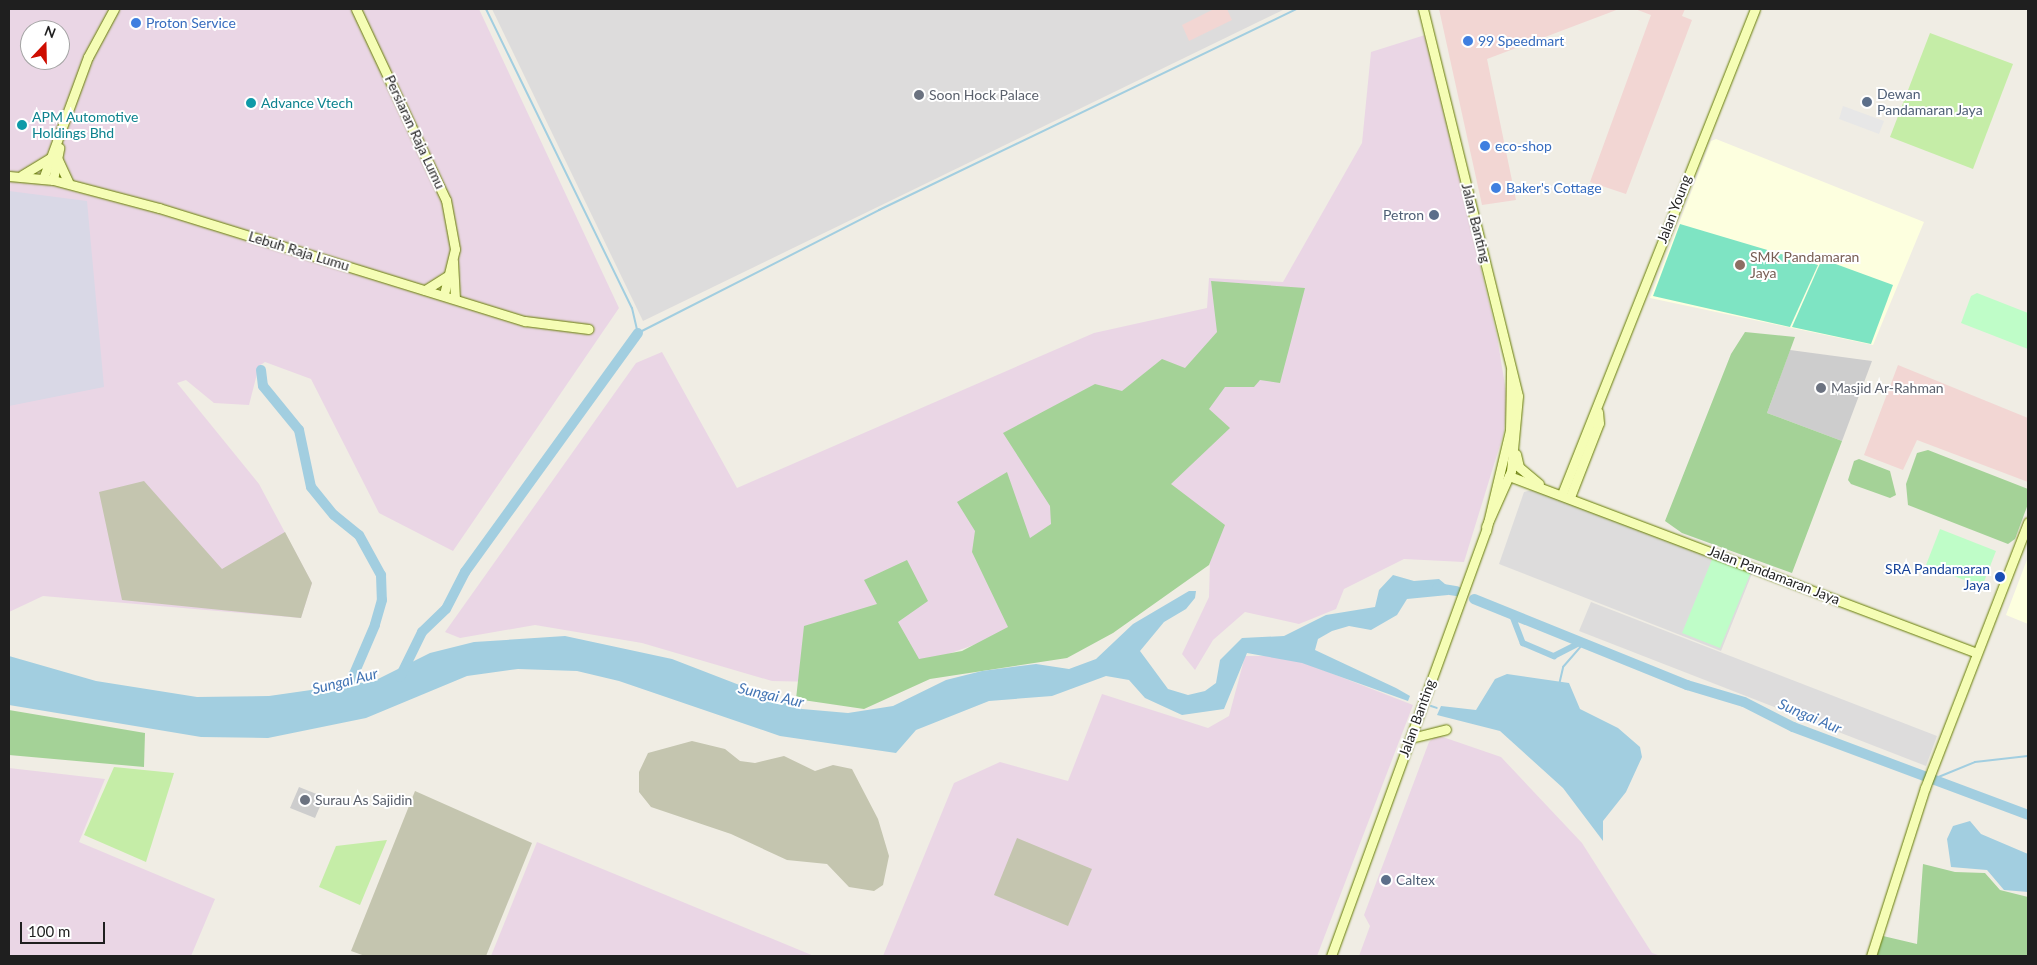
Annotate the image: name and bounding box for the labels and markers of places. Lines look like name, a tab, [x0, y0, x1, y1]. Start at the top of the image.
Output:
place label: Proton Service	[146, 15, 236, 31]
marker: Proton Service	[130, 17, 142, 29]
place label: 99 Speedmart	[1478, 33, 1564, 49]
marker: 99 Speedmart	[1462, 35, 1474, 47]
place label: Dewan Pandamaran Jaya	[1877, 86, 1983, 118]
place label: Soon Hock Palace	[929, 87, 1039, 103]
marker: Soon Hock Palace	[913, 89, 925, 101]
place label: Advance Vtech	[261, 95, 353, 111]
marker: Dewan Pandamaran Jaya	[1861, 96, 1873, 108]
marker: Advance Vtech	[245, 97, 257, 109]
place label: APM Automotive Holdings Bhd	[32, 109, 139, 142]
marker: APM Automotive Holdings Bhd	[16, 119, 28, 131]
place label: eco-shop	[1495, 138, 1552, 154]
marker: eco-shop	[1479, 140, 1491, 152]
place label: Baker's Cottage	[1506, 180, 1602, 196]
marker: Baker's Cottage	[1490, 182, 1502, 194]
place label: Petron	[1383, 207, 1424, 223]
marker: Petron	[1428, 209, 1440, 221]
place label: SMK Pandamaran Jaya	[1750, 249, 1859, 282]
marker: SMK Pandamaran Jaya	[1734, 259, 1746, 271]
place label: Masjid Ar-Rahman	[1831, 380, 1944, 396]
marker: Masjid Ar-Rahman	[1815, 382, 1827, 394]
place label: SRA Pandamaran Jaya	[1885, 561, 1990, 594]
marker: SRA Pandamaran Jaya	[1994, 571, 2006, 583]
place label: Surau As Sajidin	[315, 792, 413, 808]
marker: Surau As Sajidin	[299, 794, 311, 806]
place label: Caltex	[1396, 872, 1435, 888]
marker: Caltex	[1380, 874, 1392, 886]

